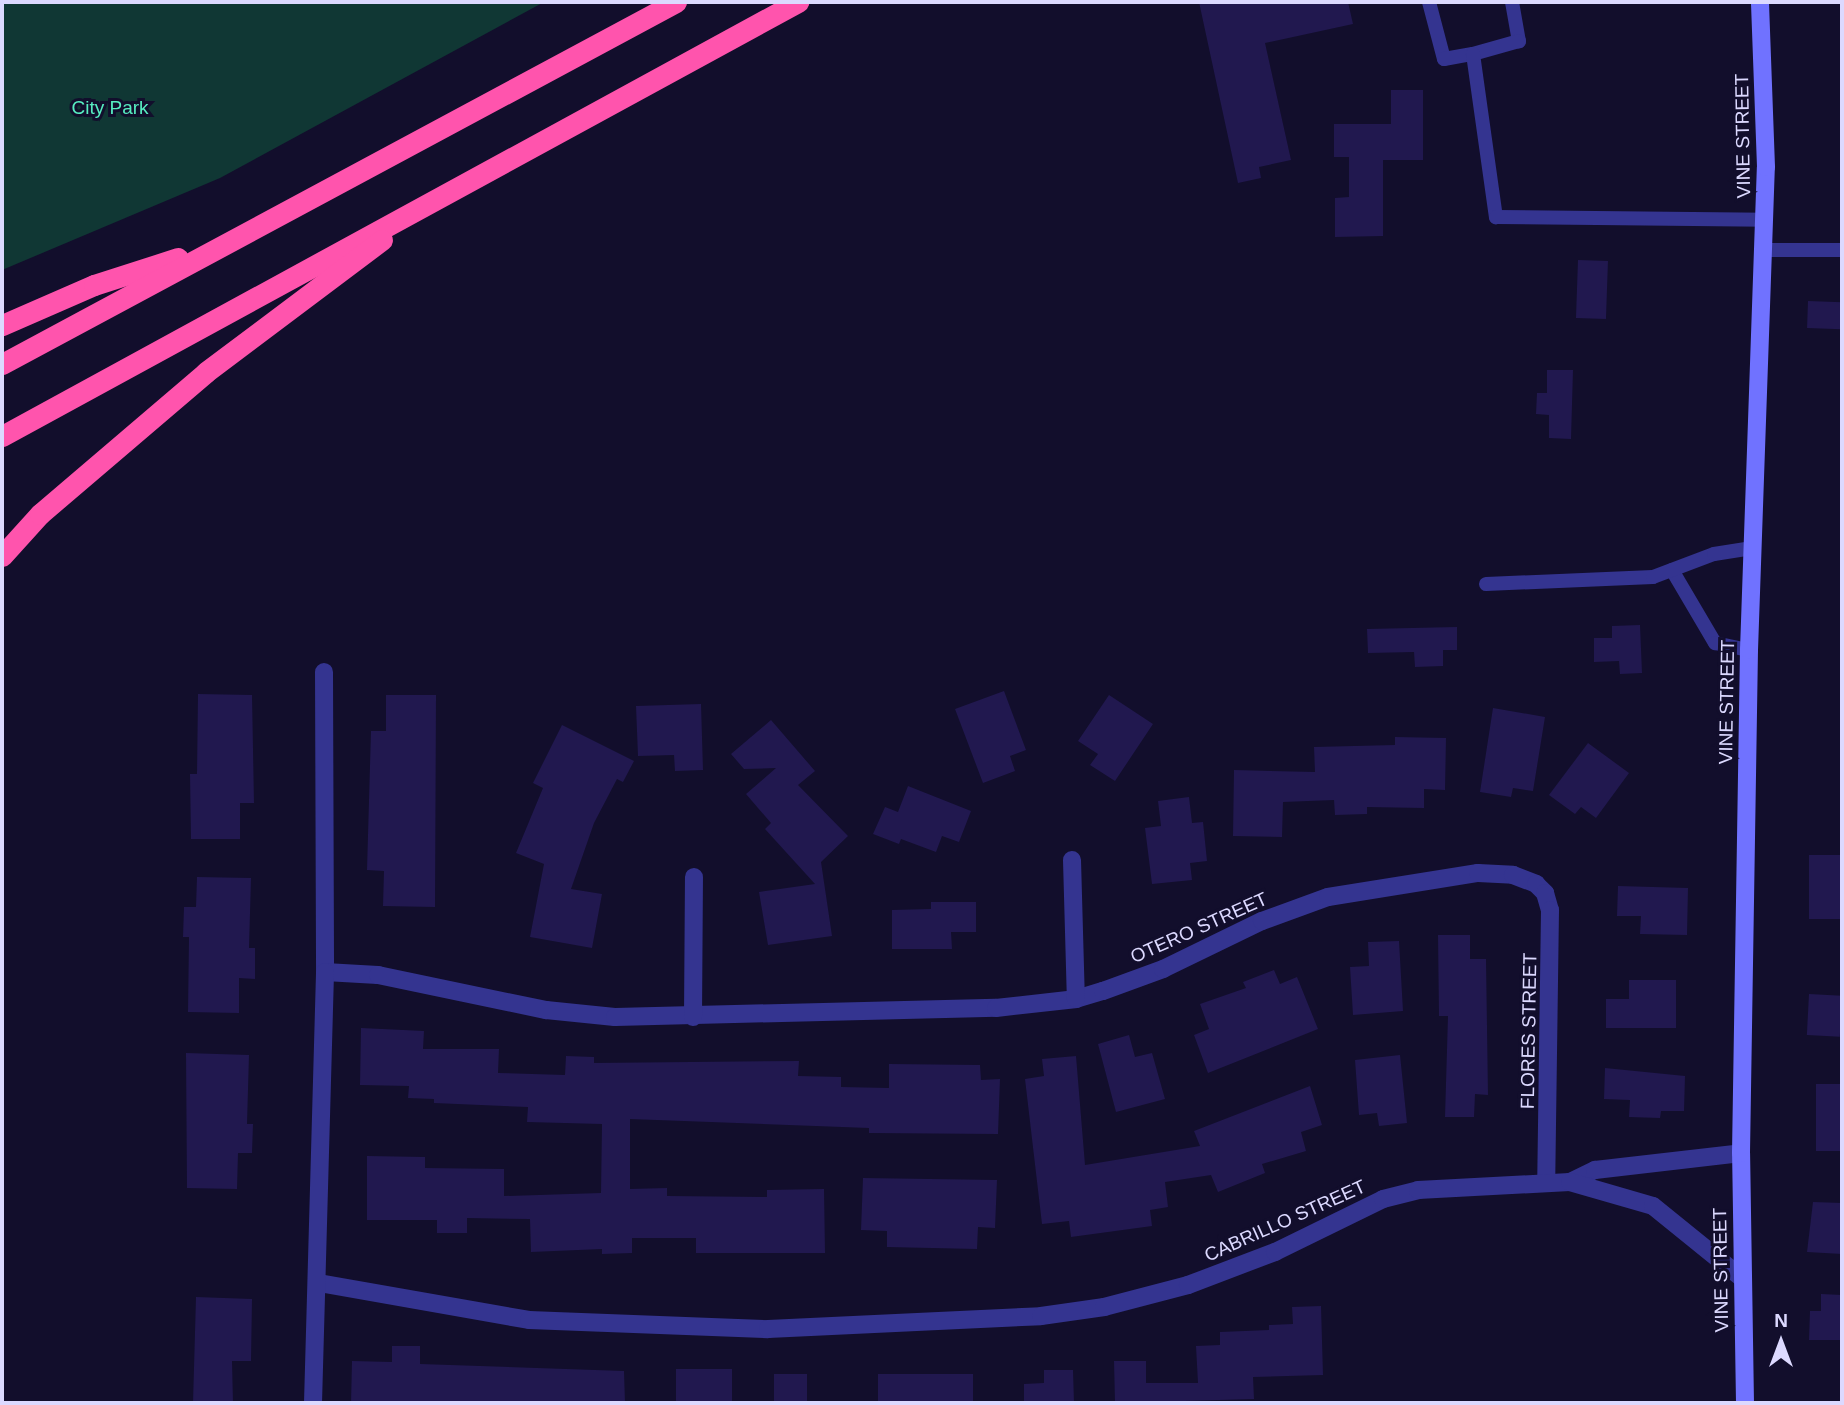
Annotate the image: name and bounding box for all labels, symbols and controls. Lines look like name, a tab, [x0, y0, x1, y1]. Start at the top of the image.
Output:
street label: VINE STREET	[1731, 74, 1755, 198]
park label: City Park	[71, 97, 149, 119]
street label: VINE STREET	[1715, 640, 1739, 764]
street label: OTERO STREET	[1127, 888, 1271, 968]
street label: FLORES STREET	[1516, 953, 1542, 1109]
street label: CABRILLO STREET	[1201, 1175, 1369, 1267]
street label: VINE STREET	[1709, 1208, 1733, 1332]
north arrow	[1746, 1307, 1816, 1377]
text: N	[1774, 1310, 1788, 1331]

